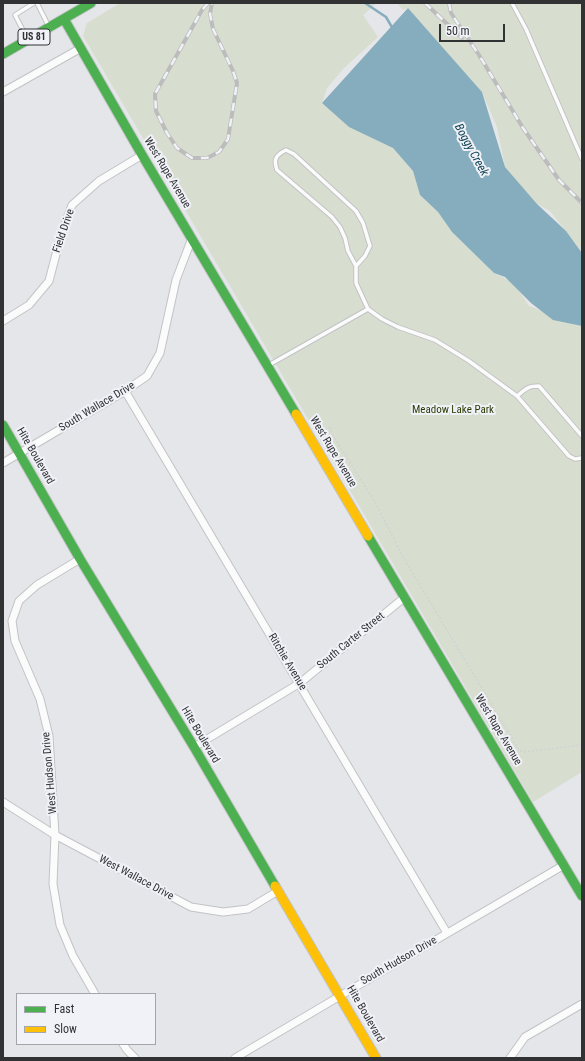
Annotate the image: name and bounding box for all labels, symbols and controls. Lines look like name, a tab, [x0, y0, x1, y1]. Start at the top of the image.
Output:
scale bar	[441, 16, 507, 42]
text: 50 m	[446, 24, 470, 38]
road number: US 81	[18, 29, 50, 45]
water label: Boggy Creek	[451, 121, 491, 179]
street label: West Rupe Avenue	[141, 135, 193, 211]
street label: Field Drive	[50, 207, 78, 255]
street label: South Wallace Drive	[57, 379, 137, 435]
park label: Meadow Lake Park	[412, 403, 494, 417]
street label: West Rupe Avenue	[307, 414, 359, 490]
street label: Hite Boulevard	[13, 425, 57, 487]
street label: South Carter Street	[315, 610, 387, 672]
street label: Ritchie Avenue	[265, 631, 309, 693]
street label: West Rupe Avenue	[472, 692, 524, 768]
street label: Hite Boulevard	[178, 704, 222, 766]
street label: West Hudson Drive	[40, 732, 60, 814]
street label: West Wallace Drive	[96, 853, 176, 903]
street label: South Hudson Drive	[359, 934, 439, 988]
street label: Hite Boulevard	[343, 983, 387, 1045]
legend	[16, 993, 156, 1045]
text: Fast	[54, 1002, 74, 1016]
text: Slow	[54, 1022, 77, 1036]

